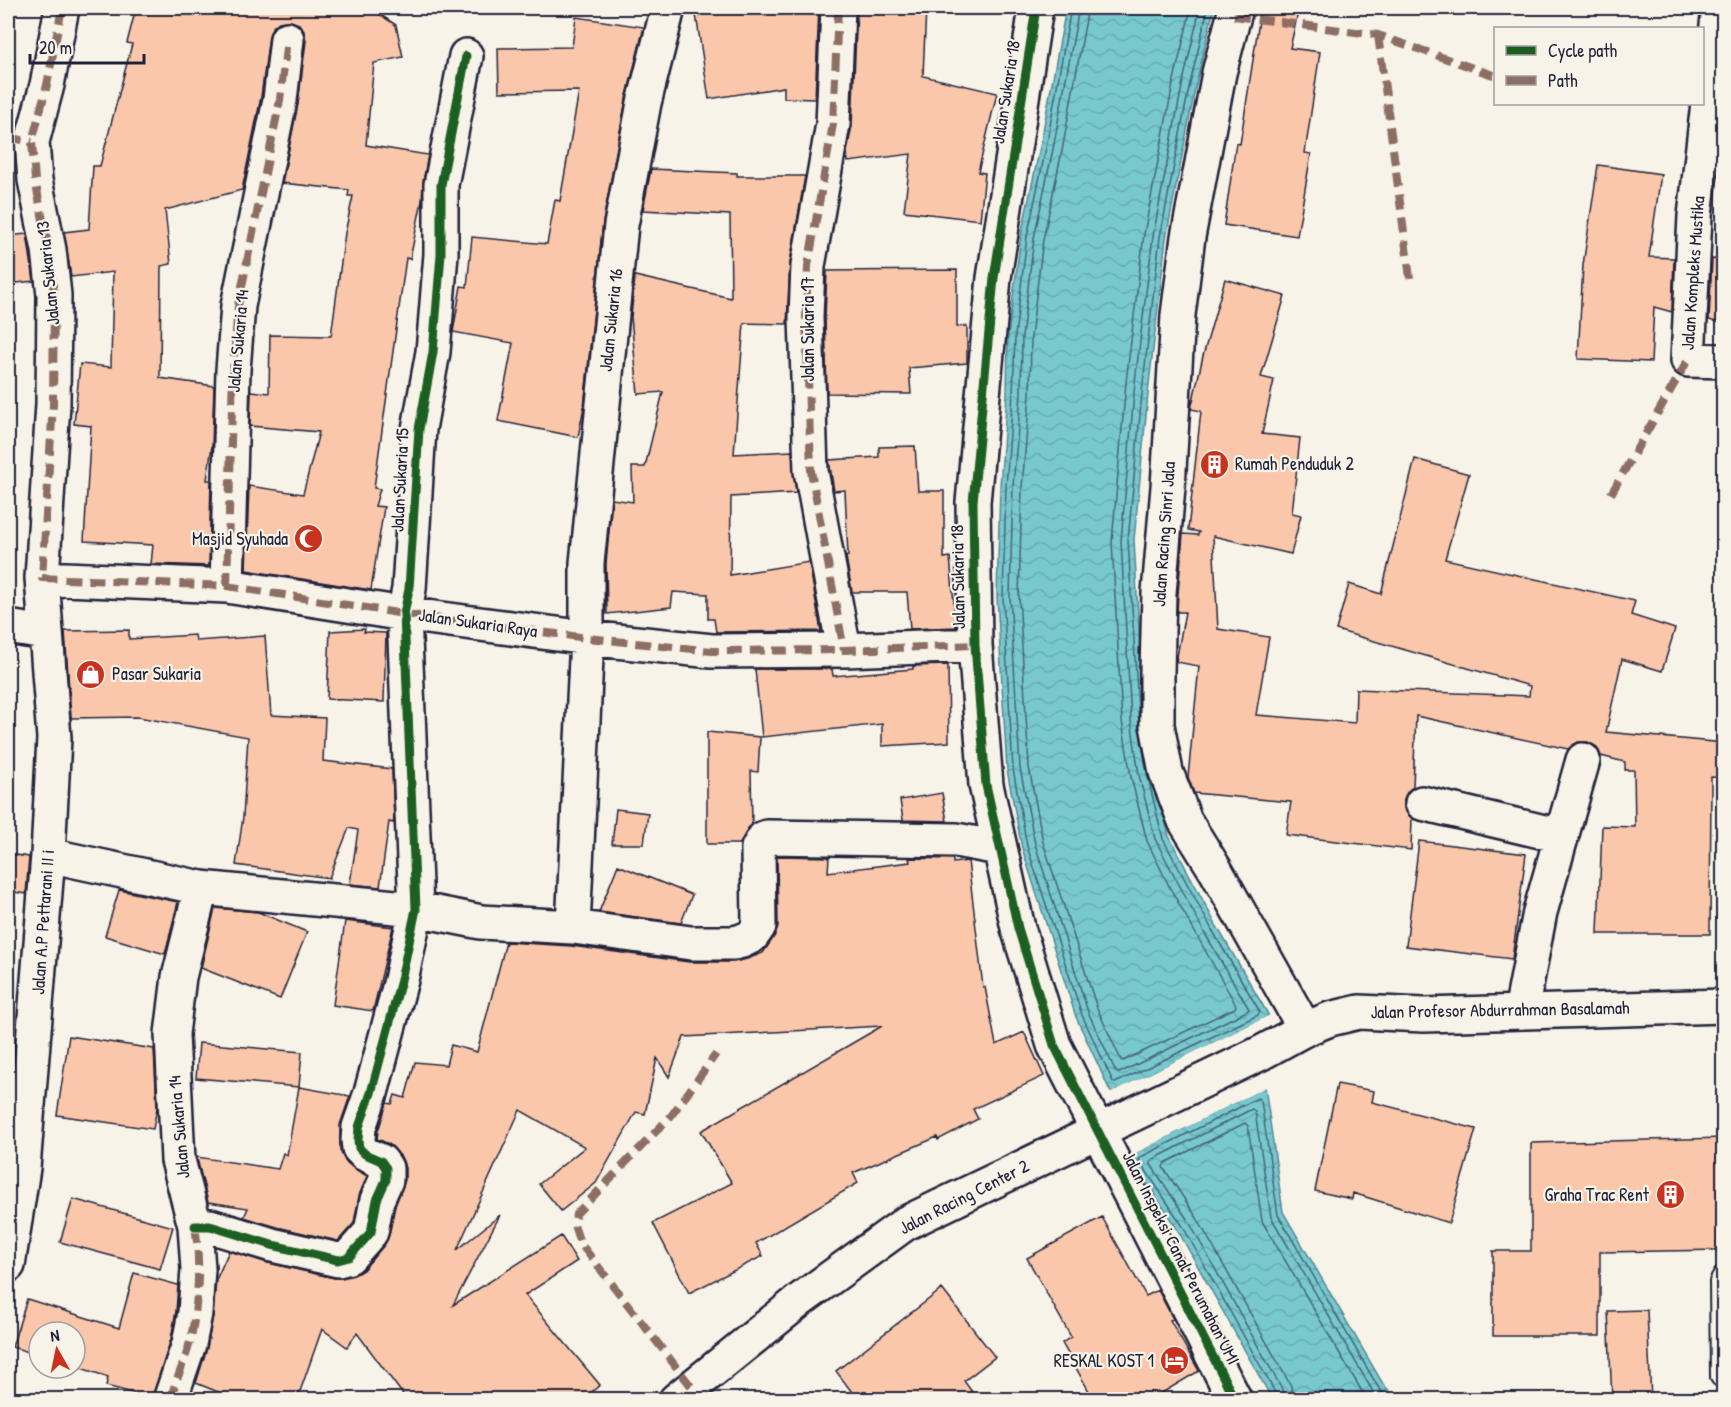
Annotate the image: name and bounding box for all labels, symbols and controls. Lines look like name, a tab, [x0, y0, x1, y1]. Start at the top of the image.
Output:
scale bar	[30, 27, 144, 65]
legend	[1494, 27, 1704, 105]
text: 20 m	[39, 35, 72, 60]
street label: Jalan Sukaria 18	[985, 38, 1026, 145]
text: Cycle path	[1548, 38, 1618, 63]
text: Path	[1548, 68, 1578, 93]
street label: Jalan Kompleks Mustika	[1675, 195, 1710, 351]
street label: Jalan Sukaria 13	[30, 220, 65, 326]
street label: Jalan Sukaria 16	[593, 267, 628, 373]
street label: Jalan Sukaria 17	[795, 276, 820, 382]
street label: Jalan Sukaria 14	[221, 288, 254, 393]
street label: Jalan Sukaria 15	[384, 427, 415, 533]
building icon: Rumah Penduduk 2	[1198, 448, 1230, 480]
place label: Rumah Penduduk 2	[1235, 451, 1354, 476]
street label: Jalan Racing Sinri Jala	[1146, 461, 1181, 607]
mosque icon: Masjid Syuhada	[293, 523, 325, 555]
street label: Jalan Sukaria 18	[944, 524, 971, 629]
place label: Masjid Syuhada	[192, 526, 288, 551]
street label: Jalan Sukaria Raya	[417, 602, 539, 643]
shop icon: Pasar Sukaria	[75, 658, 107, 690]
place label: Pasar Sukaria	[112, 661, 201, 686]
street label: Jalan A.P Pettarani II i	[25, 849, 60, 995]
street label: Jalan Profesor Abdurrahman Basalamah	[1370, 995, 1630, 1024]
street label: Jalan Sukaria 14	[162, 1074, 195, 1180]
street label: Jalan Inspeksi Canal Perumahan UMI	[1117, 1147, 1246, 1369]
street label: Jalan Racing Center 2	[895, 1153, 1033, 1240]
building icon: Graha Trac Rent	[1654, 1179, 1686, 1211]
place label: Graha Trac Rent	[1544, 1182, 1650, 1207]
north arrow	[27, 1320, 87, 1380]
text: N	[49, 1324, 61, 1347]
hotel icon: RESKAL KOST 1	[1159, 1345, 1191, 1377]
place label: RESKAL KOST 1	[1054, 1348, 1154, 1373]

